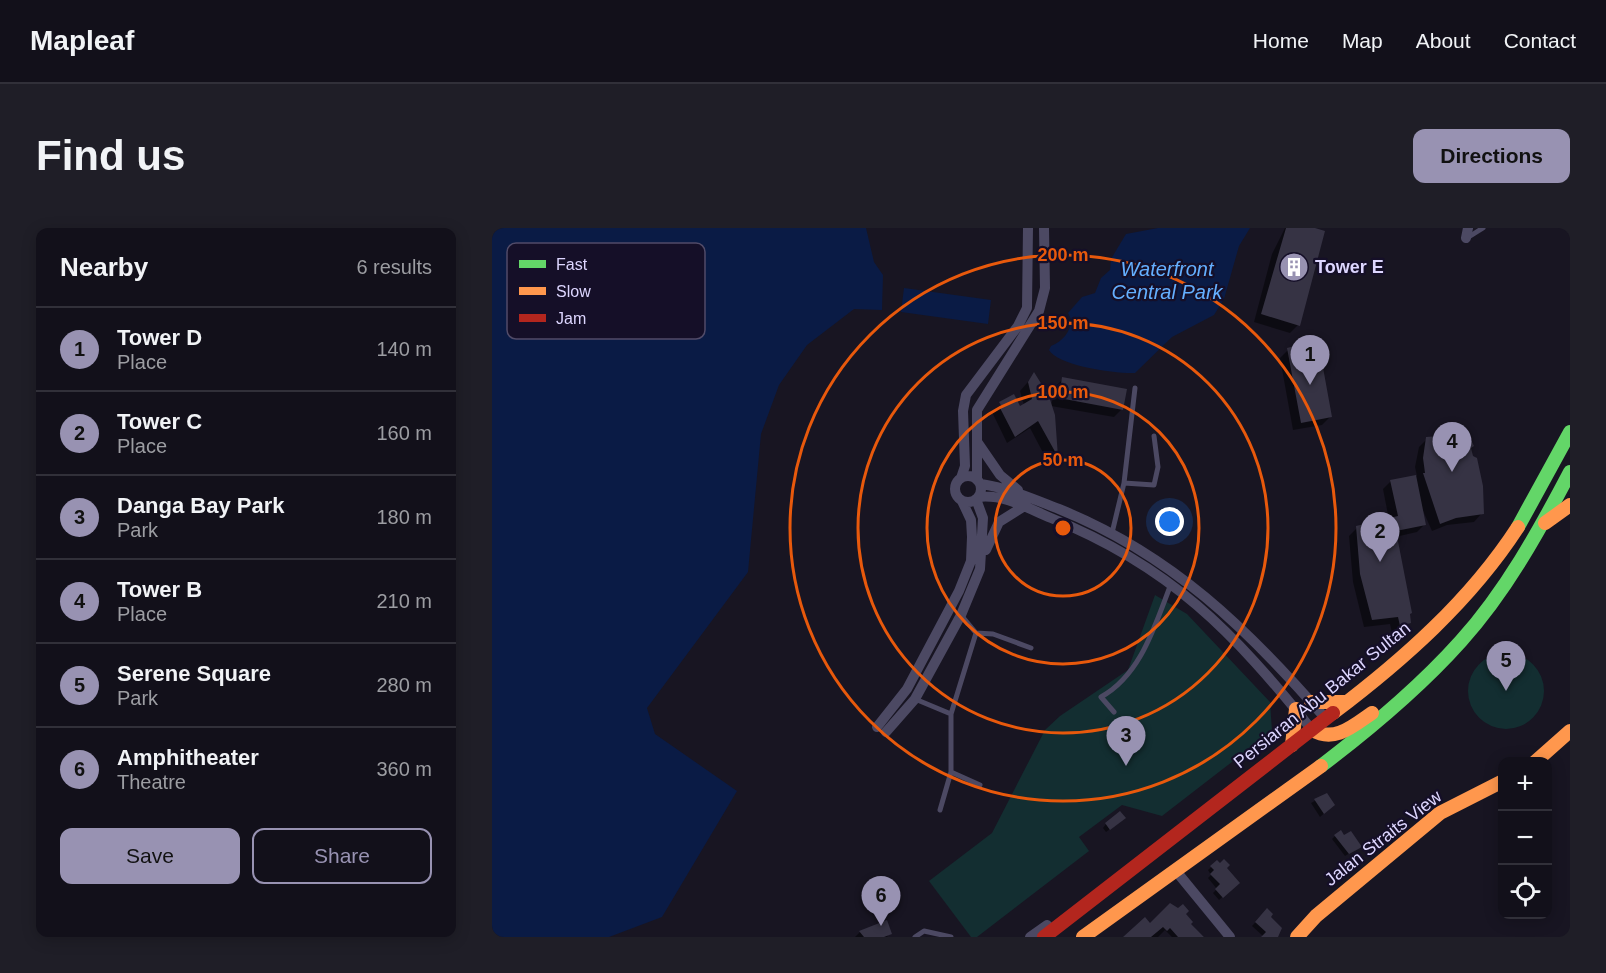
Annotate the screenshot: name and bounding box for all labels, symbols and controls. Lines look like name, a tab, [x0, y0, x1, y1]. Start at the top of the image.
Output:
text: Mapleaf	[30, 25, 134, 56]
text: Home	[1253, 29, 1309, 52]
text: Map	[1342, 29, 1383, 52]
text: About	[1416, 29, 1471, 52]
text: Contact	[1504, 29, 1576, 52]
button: Directions	[1413, 129, 1570, 183]
text: Find us	[36, 132, 185, 179]
legend	[507, 243, 705, 339]
text: 200 m	[1037, 245, 1089, 265]
building icon: Tower E	[1278, 251, 1310, 283]
text: Nearby	[60, 252, 148, 282]
text: 6 results	[356, 256, 432, 278]
text: Fast	[556, 256, 588, 273]
place label: Tower E	[1315, 257, 1384, 277]
water label: Waterfront Central Park	[1111, 258, 1224, 303]
text: Slow	[556, 283, 591, 300]
text: Jam	[556, 310, 586, 327]
text: 150 m	[1037, 313, 1089, 333]
text: Tower D	[117, 325, 202, 350]
pin: 1	[1290, 336, 1330, 385]
text: 1	[74, 338, 85, 360]
text: 140 m	[376, 338, 432, 360]
text: Place	[117, 351, 167, 373]
text: 100 m	[1037, 382, 1089, 402]
text: Tower C	[117, 409, 202, 434]
text: 2	[74, 422, 85, 444]
text: 160 m	[376, 422, 432, 444]
pin: 4	[1432, 422, 1472, 472]
text: Place	[117, 435, 167, 457]
text: 50 m	[1042, 450, 1084, 470]
text: Danga Bay Park	[117, 493, 285, 518]
text: 3	[74, 506, 85, 528]
text: 180 m	[376, 506, 432, 528]
your location	[1155, 507, 1184, 536]
pin: 2	[1360, 512, 1400, 562]
centre of rings	[1053, 518, 1073, 538]
text: Park	[117, 519, 158, 541]
text: Tower B	[117, 577, 202, 602]
text: 4	[74, 590, 85, 612]
text: 210 m	[376, 590, 432, 612]
text: Place	[117, 603, 167, 625]
street label: Persiaran Abu Bakar Sultan	[1230, 618, 1414, 772]
pin: 5	[1486, 642, 1526, 691]
text: Serene Square	[117, 661, 271, 686]
text: 5	[74, 674, 85, 696]
text: 280 m	[376, 674, 432, 696]
text: Park	[117, 687, 158, 709]
pin: 3	[1106, 716, 1146, 766]
text: Amphitheater	[117, 745, 259, 770]
map controls	[1498, 757, 1552, 919]
button: +	[1498, 757, 1552, 811]
text: 6	[74, 758, 85, 780]
text: 360 m	[376, 758, 432, 780]
text: Theatre	[117, 771, 186, 793]
street label: Jalan Straits View	[1321, 786, 1446, 890]
button: −	[1498, 811, 1552, 865]
button: Save	[60, 828, 240, 884]
button: Share	[252, 828, 432, 884]
button: locate	[1498, 865, 1552, 919]
pin: 6	[862, 876, 900, 926]

